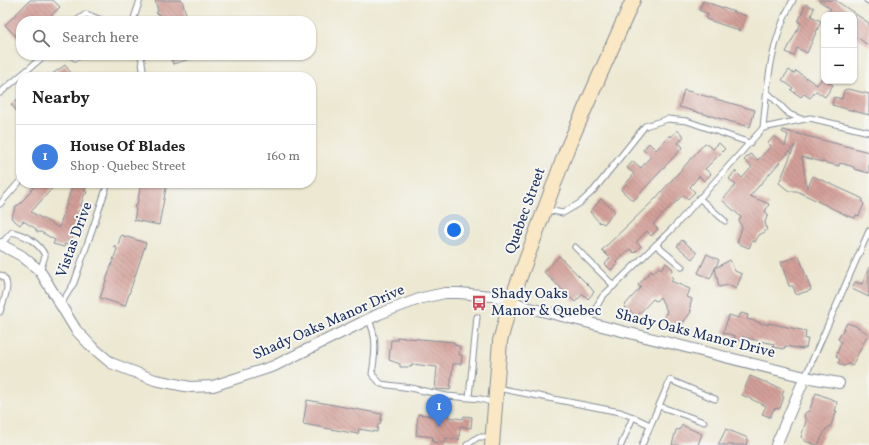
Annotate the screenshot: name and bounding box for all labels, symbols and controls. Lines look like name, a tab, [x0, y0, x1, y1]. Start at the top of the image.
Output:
map controls	[821, 12, 857, 84]
button: +	[821, 12, 857, 48]
search box	[16, 16, 316, 60]
icon: search	[30, 27, 52, 49]
text: Search here	[62, 28, 139, 49]
button: −	[821, 48, 857, 84]
text: Nearby	[32, 87, 90, 110]
text: House Of Blades	[70, 137, 185, 158]
text: 1	[42, 148, 48, 166]
text: 160 m	[266, 148, 300, 166]
text: Shop · Quebec Street	[70, 158, 186, 176]
street label: Quebec Street	[501, 165, 551, 257]
street label: Vistas Drive	[52, 199, 98, 281]
your location	[444, 220, 464, 240]
street label: Shady Oaks Manor Drive	[250, 280, 408, 366]
place label: Shady Oaks Manor & Quebec	[491, 284, 602, 322]
bus stop icon: Shady Oaks Manor & Quebec	[470, 294, 488, 312]
street label: Shady Oaks Manor Drive	[613, 304, 777, 364]
pin: 1	[426, 394, 452, 427]

